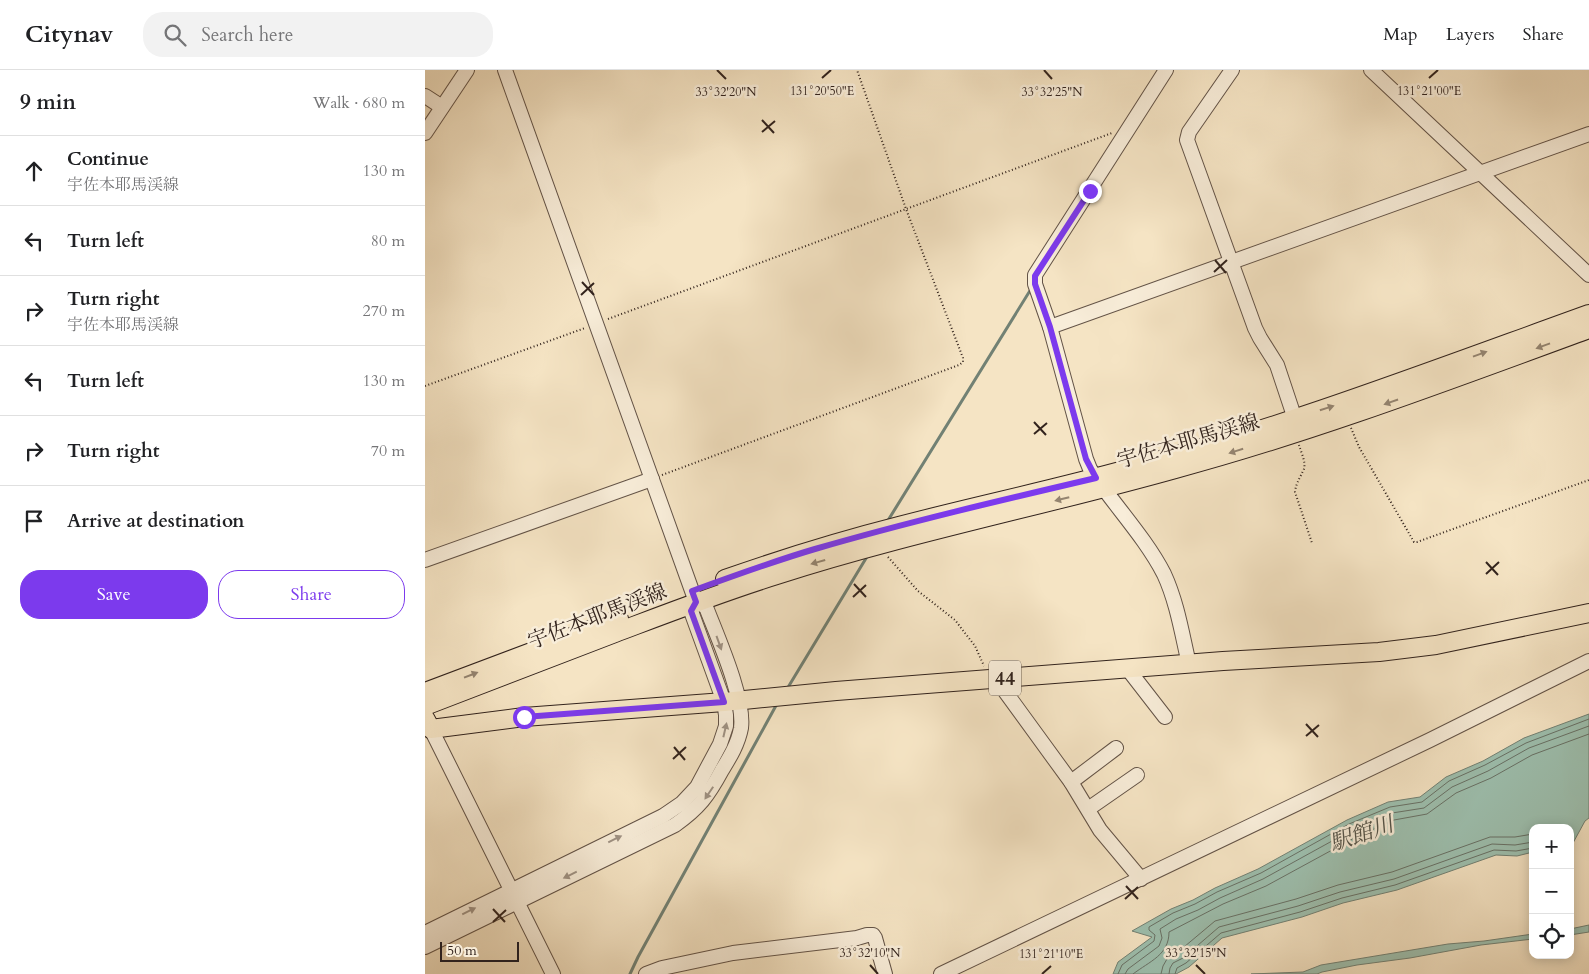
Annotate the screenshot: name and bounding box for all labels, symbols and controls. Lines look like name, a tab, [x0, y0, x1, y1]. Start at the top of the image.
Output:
search box	[143, 12, 493, 57]
text: Citynav	[25, 18, 113, 51]
icon: search	[161, 21, 189, 49]
text: Search here	[201, 22, 293, 48]
text: Map	[1383, 22, 1418, 47]
text: Layers	[1446, 22, 1495, 47]
text: Share	[1523, 22, 1564, 47]
text: 131°20'50"E	[790, 83, 854, 99]
text: 131°21'00"E	[1397, 83, 1461, 99]
text: 33°32'20"N	[696, 84, 757, 100]
text: 33°32'25"N	[1022, 84, 1083, 100]
text: 9 min	[20, 88, 76, 117]
text: Walk · 680 m	[313, 92, 405, 114]
text: Continue	[67, 146, 149, 172]
icon: ahead	[20, 157, 48, 185]
text: 130 m	[363, 160, 405, 182]
text: 宇佐本耶馬渓線	[67, 174, 179, 196]
route end	[1079, 180, 1102, 203]
icon: left	[20, 227, 48, 255]
text: Turn left	[67, 228, 144, 254]
text: 80 m	[371, 230, 405, 252]
text: Turn right	[67, 286, 159, 312]
icon: right	[20, 297, 48, 325]
text: 270 m	[363, 300, 405, 322]
text: 宇佐本耶馬渓線	[67, 314, 179, 336]
one-way arrow	[1536, 342, 1551, 350]
one-way arrow	[1472, 350, 1487, 357]
icon: left	[20, 367, 48, 395]
text: Turn left	[67, 368, 144, 394]
text: 130 m	[363, 370, 405, 392]
one-way arrow	[1383, 398, 1398, 406]
one-way arrow	[1319, 404, 1334, 412]
street label: 宇佐本耶馬渓線	[1113, 407, 1263, 476]
icon: right	[20, 437, 48, 465]
text: Turn right	[67, 438, 159, 464]
text: 70 m	[371, 440, 405, 462]
one-way arrow	[1228, 448, 1243, 456]
one-way arrow	[1055, 495, 1070, 503]
icon: arrive	[20, 507, 48, 535]
text: Arrive at destination	[67, 508, 244, 534]
one-way arrow	[810, 558, 825, 566]
button: Save	[20, 570, 208, 619]
button: Share	[218, 570, 405, 619]
street label: 宇佐本耶馬渓線	[523, 577, 671, 656]
one-way arrow	[716, 635, 723, 650]
road number: 44	[989, 660, 1021, 696]
one-way arrow	[463, 671, 478, 678]
route start	[513, 706, 536, 729]
one-way arrow	[721, 722, 729, 737]
one-way arrow	[704, 787, 713, 800]
water label: 駅館川	[1325, 808, 1399, 859]
map controls	[1529, 824, 1574, 959]
button: +	[1529, 824, 1574, 869]
one-way arrow	[608, 835, 622, 843]
button: −	[1529, 869, 1574, 914]
one-way arrow	[563, 871, 578, 880]
one-way arrow	[462, 907, 476, 915]
button: locate	[1529, 914, 1574, 959]
scale bar	[440, 939, 519, 962]
text: 50 m	[447, 941, 477, 960]
text: 33°32'10"N	[840, 945, 901, 961]
text: 33°32'15"N	[1166, 945, 1227, 961]
text: 131°21'10"E	[1019, 946, 1083, 962]

